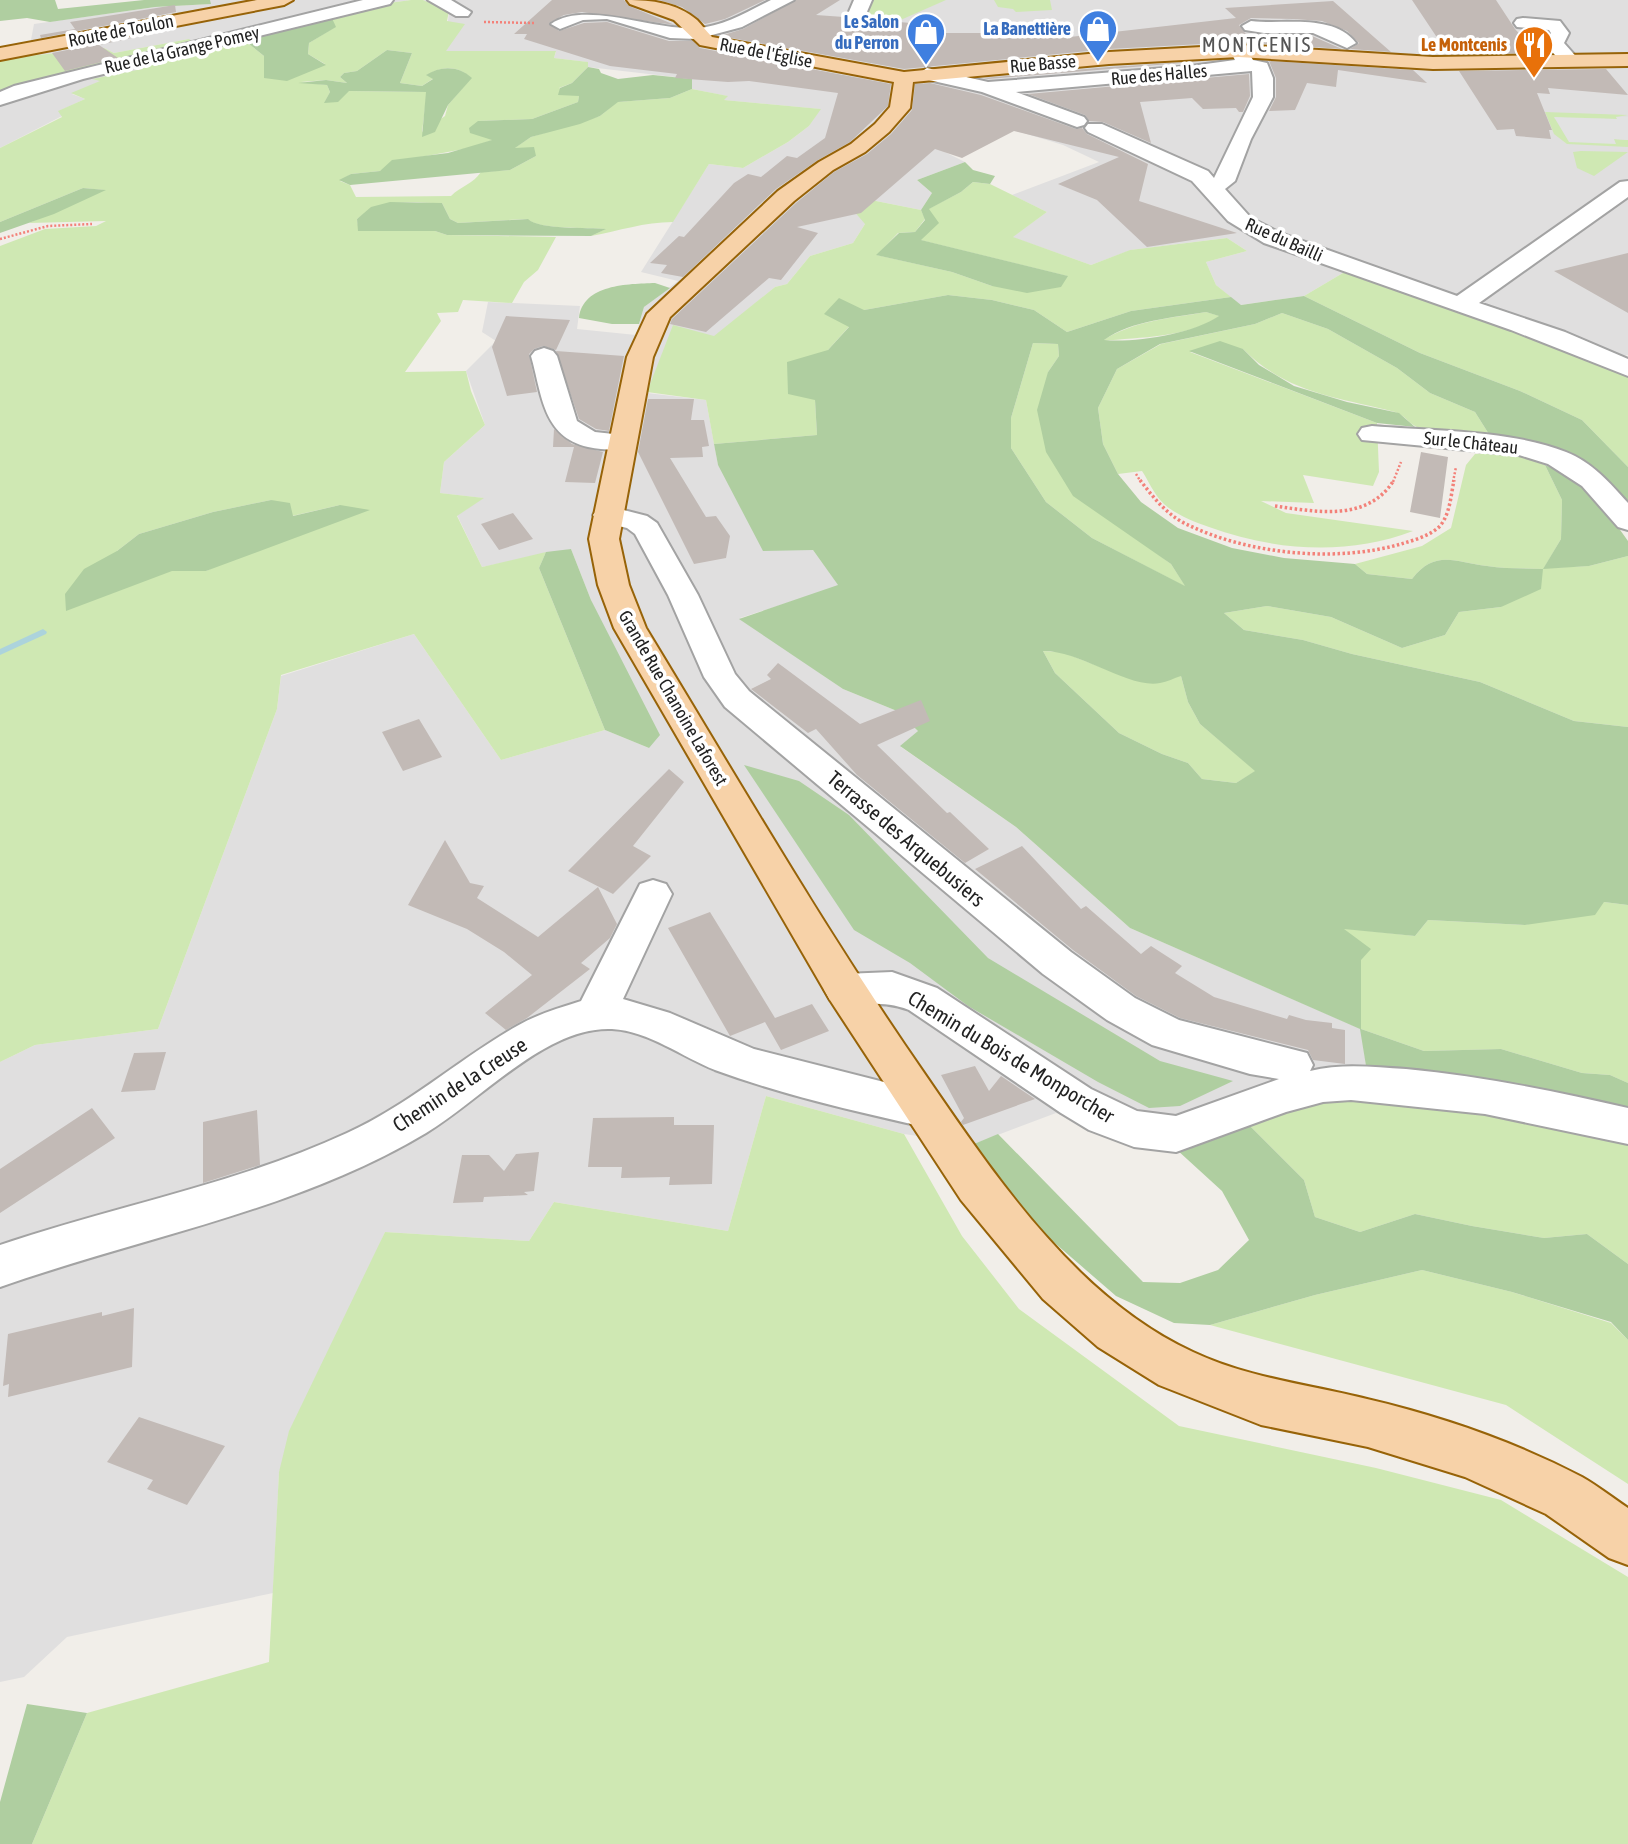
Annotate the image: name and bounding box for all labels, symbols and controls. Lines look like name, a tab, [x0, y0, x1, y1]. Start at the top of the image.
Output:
shop icon: La Banettière	[1077, 8, 1119, 63]
street label: Route de Toulon	[67, 10, 175, 51]
place label: Le Salon du Perron	[835, 11, 899, 53]
shop icon: Le Salon du Perron	[905, 11, 947, 66]
place label: La Banettière	[983, 18, 1071, 39]
street label: Rue de la Grange Pomey	[102, 21, 261, 78]
restaurant icon: Le Montcenis	[1513, 24, 1555, 79]
district label: MONTCENIS	[1202, 32, 1312, 56]
street label: Rue de l'Église	[718, 33, 814, 72]
place label: Le Montcenis	[1421, 34, 1508, 55]
street label: Rue Basse	[1009, 50, 1077, 77]
street label: Rue des Halles	[1110, 60, 1208, 89]
street label: Rue du Bailli	[1242, 213, 1326, 266]
street label: Sur le Château	[1423, 427, 1519, 458]
street label: Grande Rue Chanoine Laforest	[615, 606, 732, 789]
street label: Terrasse des Arquebusiers	[823, 765, 990, 911]
street label: Chemin du Bois de Monporcher	[904, 985, 1120, 1128]
street label: Chemin de la Creuse	[388, 1032, 531, 1136]

